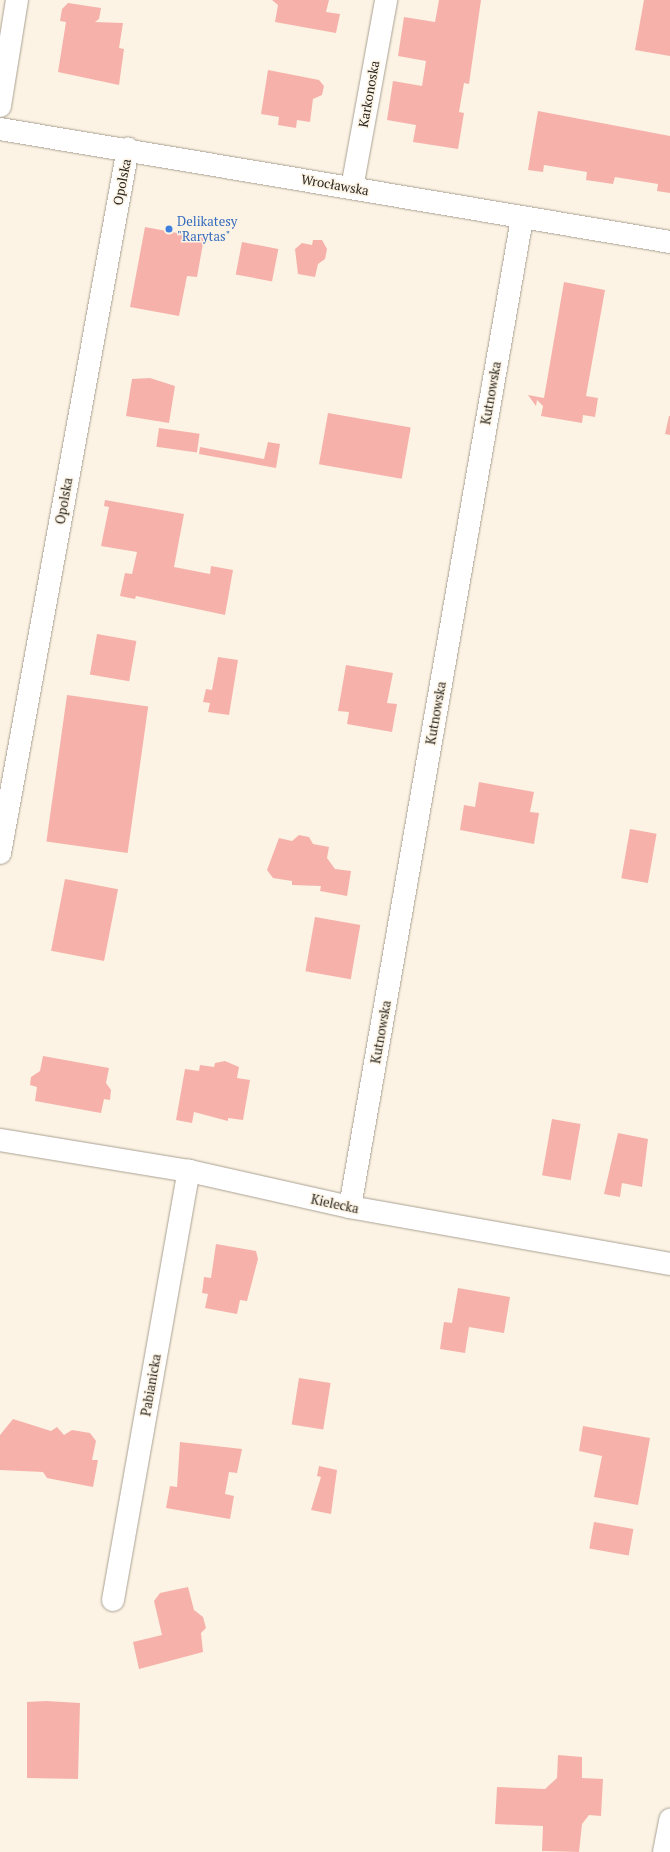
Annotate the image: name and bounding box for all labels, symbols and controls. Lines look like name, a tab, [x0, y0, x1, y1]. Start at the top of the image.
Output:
street label: Karkonoska	[355, 59, 383, 129]
street label: Opolska	[110, 157, 134, 207]
street label: Wrocławska	[300, 171, 370, 199]
place label: Delikatesy "Rarytas"	[177, 214, 237, 245]
marker: Delikatesy "Rarytas"	[164, 224, 174, 234]
street label: Kutnowska	[478, 360, 504, 426]
street label: Opolska	[52, 477, 76, 525]
street label: Kutnowska	[423, 680, 449, 746]
street label: Kutnowska	[368, 999, 394, 1065]
street label: Kielecka	[310, 1191, 360, 1217]
street label: Pabianicka	[138, 1353, 164, 1417]

